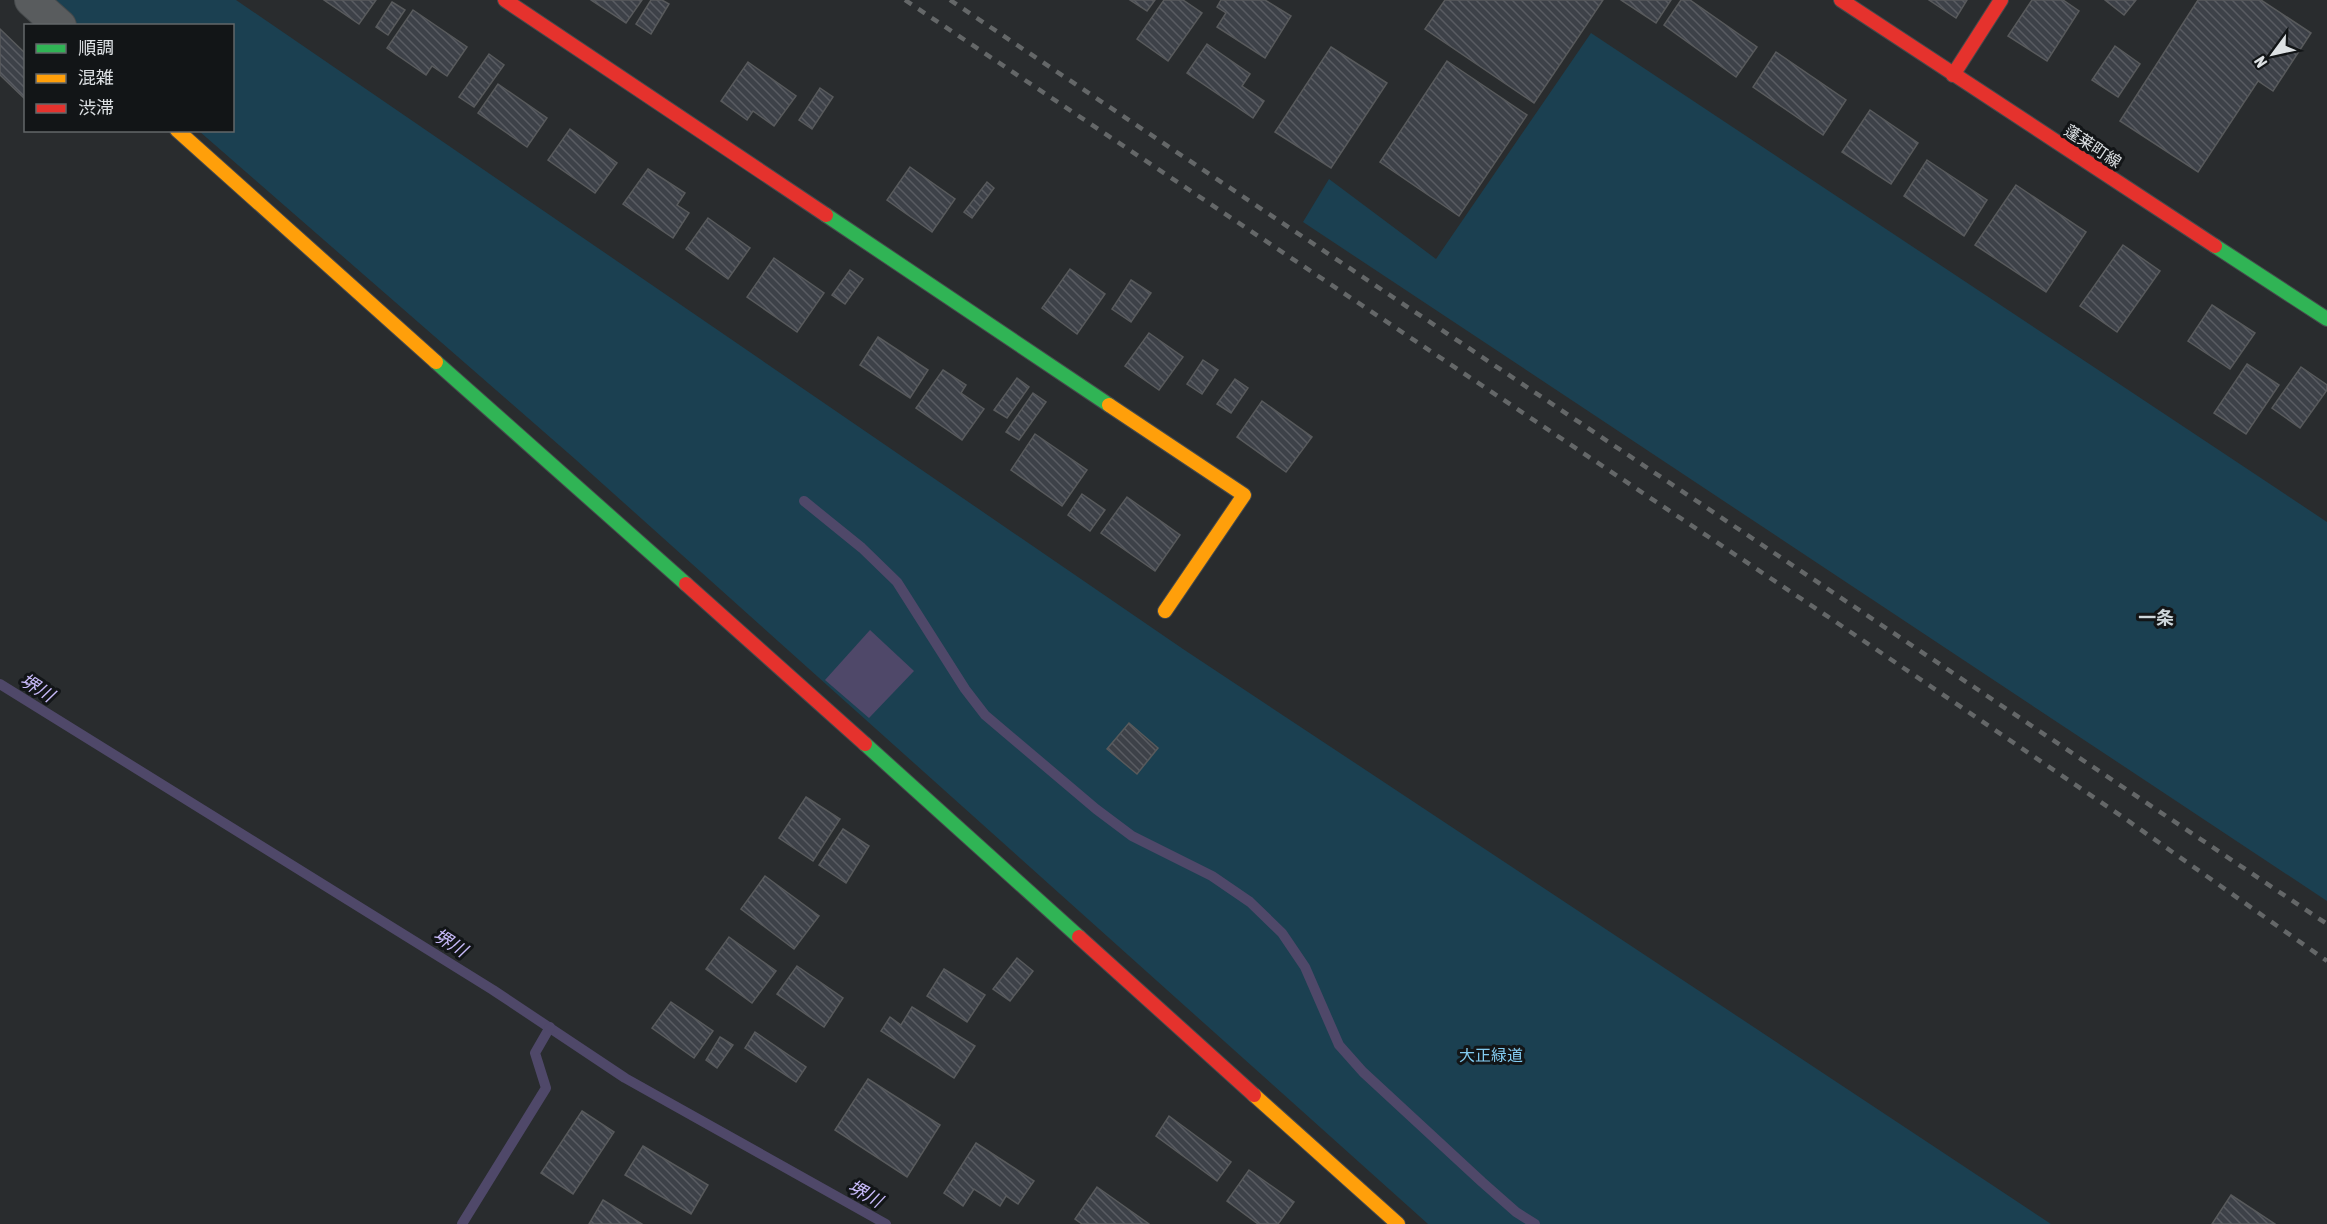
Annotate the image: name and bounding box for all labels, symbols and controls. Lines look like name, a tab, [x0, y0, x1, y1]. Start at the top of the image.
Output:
legend	[24, 24, 234, 132]
north arrow	[2243, 24, 2303, 84]
text: 順調	[78, 37, 114, 58]
text: N	[2250, 53, 2271, 71]
text: 混雑	[78, 67, 114, 88]
text: 渋滞	[78, 97, 114, 118]
street label: 蓬莱町線	[2061, 121, 2125, 171]
district label: 一条	[2138, 607, 2174, 628]
water label: 堺川	[16, 669, 60, 707]
water label: 堺川	[429, 924, 473, 962]
park label: 大正緑道	[1459, 1046, 1523, 1064]
water label: 堺川	[844, 1176, 888, 1212]

